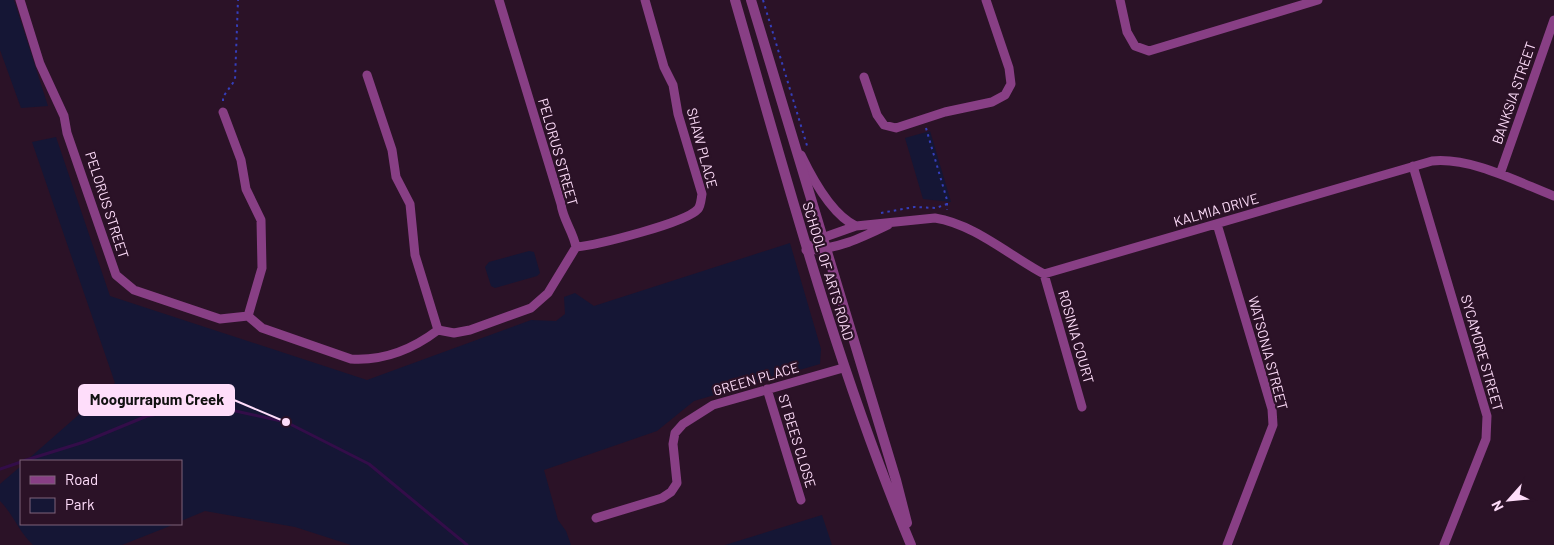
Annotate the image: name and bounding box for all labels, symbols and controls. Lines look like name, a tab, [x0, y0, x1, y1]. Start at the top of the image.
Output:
street label: BANKSIA STREET	[1488, 39, 1539, 146]
street label: PELORUS STREET	[535, 96, 582, 208]
street label: SHAW PLACE	[684, 106, 721, 190]
street label: PELORUS STREET	[82, 149, 133, 260]
street label: KALMIA DRIVE	[1171, 189, 1260, 230]
street label: SCHOOL OF ARTS ROAD	[799, 200, 858, 342]
street label: ROSINIA COURT	[1055, 288, 1098, 386]
street label: SYCAMORE STREET	[1458, 293, 1507, 413]
street label: WATSONIA STREET	[1245, 294, 1292, 412]
street label: GREEN PLACE	[711, 358, 801, 399]
callout: Moogurrapum Creek	[79, 385, 234, 415]
text: Moogurrapum Creek	[90, 390, 224, 408]
street label: ST BEES CLOSE	[775, 392, 820, 490]
legend	[20, 460, 182, 525]
text: Road	[65, 470, 98, 488]
north arrow	[1484, 475, 1534, 525]
text: Park	[65, 495, 95, 513]
text: N	[1487, 498, 1507, 514]

